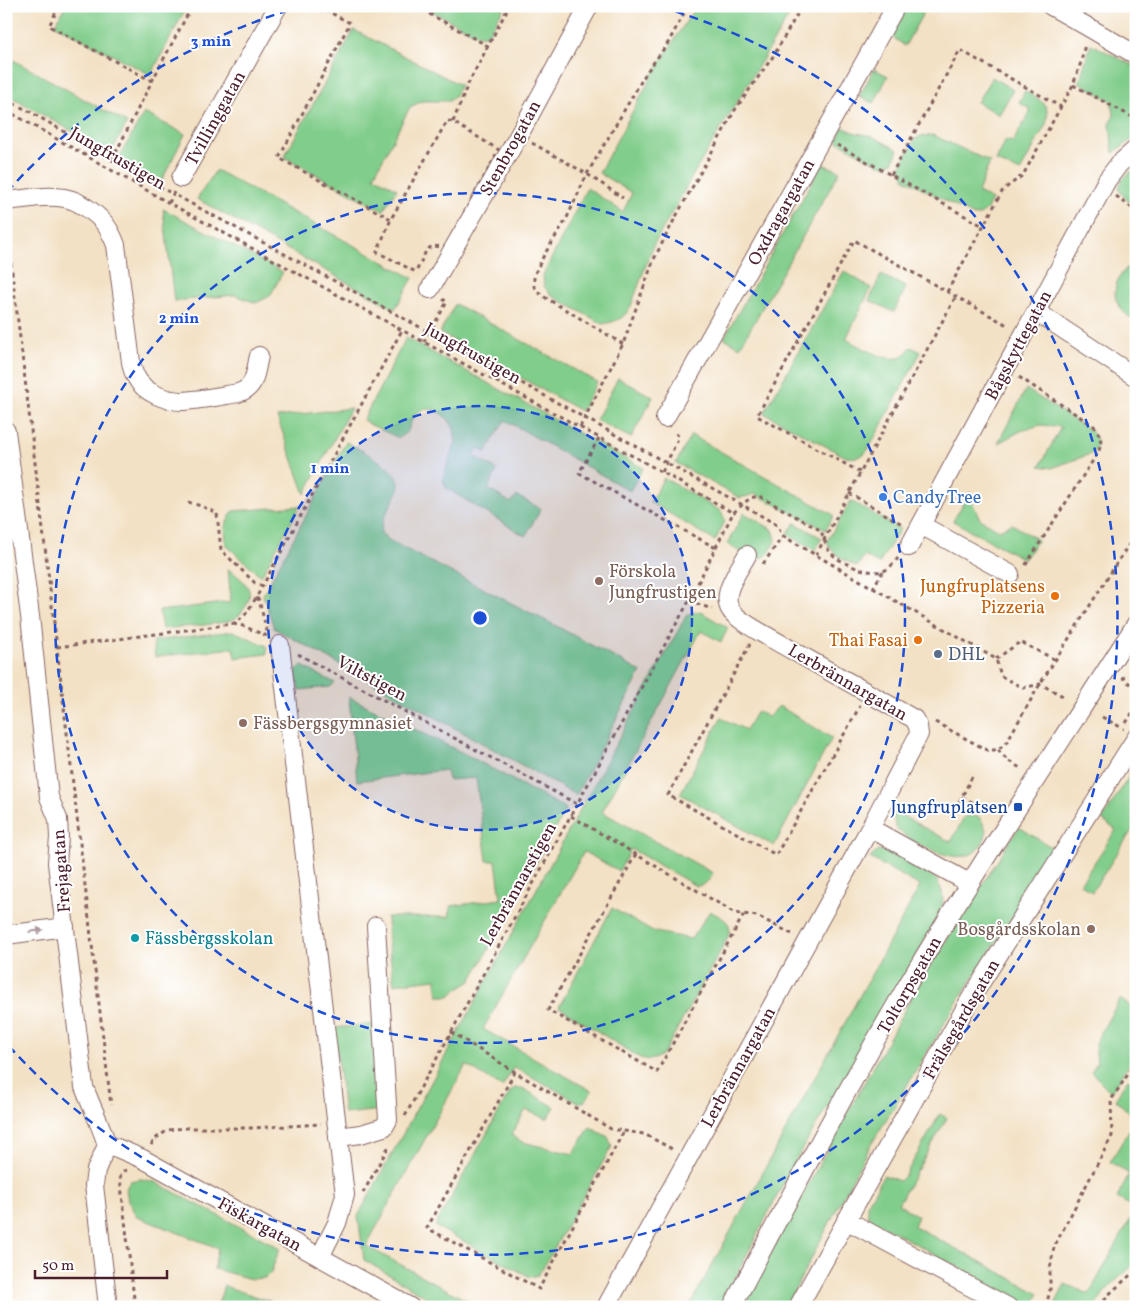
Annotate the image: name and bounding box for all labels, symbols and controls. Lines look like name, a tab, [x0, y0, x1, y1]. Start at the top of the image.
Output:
text: 3 min	[191, 32, 231, 53]
street label: Tvillinggatan	[180, 67, 253, 171]
street label: Stenbrogatan	[475, 96, 548, 201]
street label: Jungfrustigen	[64, 122, 170, 197]
street label: Oxdragargatan	[743, 155, 822, 271]
street label: Bågskyttegatan	[980, 286, 1059, 405]
text: 2 min	[159, 309, 199, 330]
street label: Jungfrustigen	[419, 317, 526, 391]
text: 1 min	[311, 459, 349, 480]
place label: Candy Tree	[893, 486, 981, 511]
marker: Candy Tree	[877, 491, 889, 503]
place label: Förskola Jungfrustigen	[609, 560, 717, 606]
marker: Förskola Jungfrustigen	[593, 575, 605, 587]
place label: Jungfruplatsens Pizzeria	[920, 575, 1045, 621]
marker: Jungfruplatsens Pizzeria	[1049, 590, 1061, 602]
centre of rings	[471, 609, 489, 627]
place label: Thai Fasai	[829, 629, 908, 654]
marker: Thai Fasai	[912, 634, 924, 646]
street label: Lerbrännargatan	[783, 639, 912, 728]
place label: DHL	[948, 643, 985, 668]
marker: DHL	[932, 648, 944, 660]
street label: Viltstigen	[332, 650, 411, 708]
place label: Fässbergsgymnasiet	[253, 712, 412, 737]
marker: Fässbergsgymnasiet	[237, 717, 249, 729]
place label: Jungfruplatsen	[891, 796, 1008, 821]
marker: Jungfruplatsen	[1012, 801, 1024, 813]
street label: Lerbrännarstigen	[475, 818, 564, 951]
street label: Frejagatan	[47, 828, 78, 913]
place label: Bosgårdsskolan	[957, 918, 1081, 943]
marker: Bosgårdsskolan	[1085, 923, 1097, 935]
one-way arrow	[28, 927, 44, 935]
place label: Fässbergsskolan	[145, 927, 274, 952]
marker: Fässbergsskolan	[129, 932, 141, 944]
street label: Toltorpsgatan	[872, 932, 949, 1039]
street label: Frälsegårdsgatan	[918, 955, 1007, 1085]
street label: Lerbrännargatan	[696, 1003, 783, 1133]
street label: Fiskargatan	[213, 1192, 306, 1259]
scale bar	[35, 1248, 168, 1280]
text: 50 m	[42, 1256, 74, 1277]

